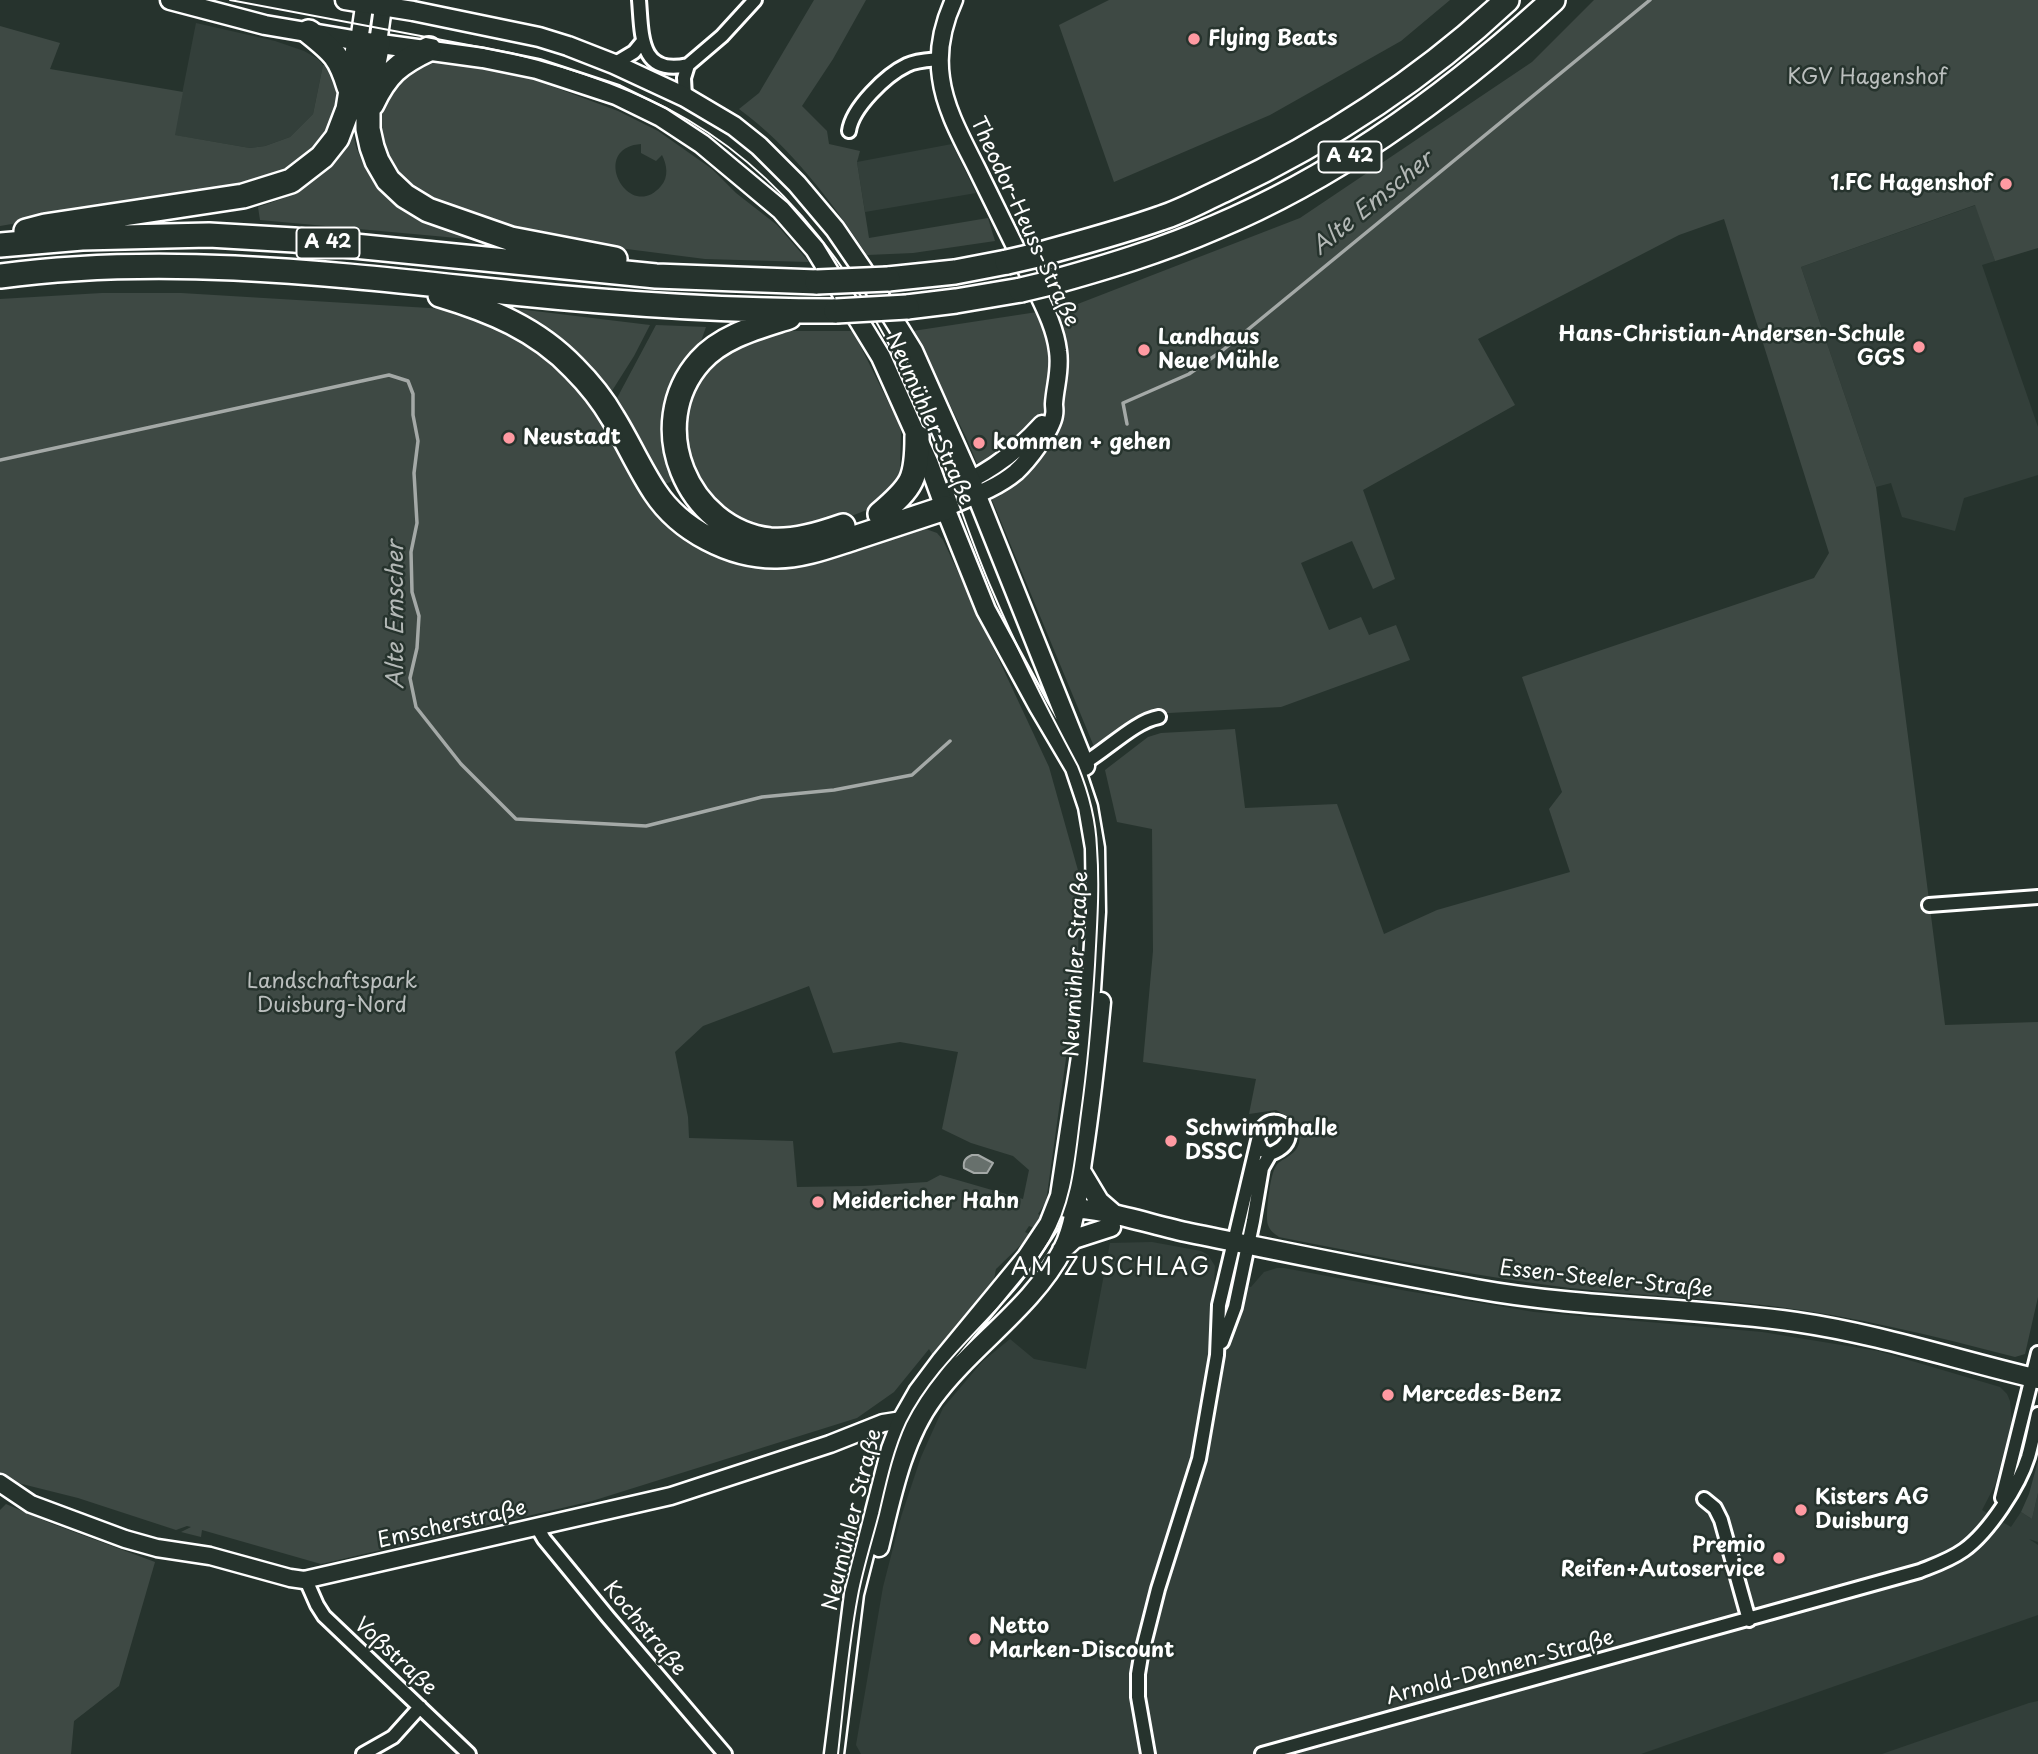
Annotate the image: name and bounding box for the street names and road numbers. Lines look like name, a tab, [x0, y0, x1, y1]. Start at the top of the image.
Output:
street label: Theodor-Heuss-Straße	[964, 113, 1084, 331]
road number: A 42	[1318, 141, 1382, 172]
road number: A 42	[296, 228, 360, 258]
street label: Neumühler Straße	[880, 329, 978, 509]
street label: Neumühler Straße	[1060, 870, 1094, 1058]
street label: Essen-Steeler-Straße	[1498, 1256, 1714, 1304]
street label: Neumühler Straße	[818, 1427, 888, 1613]
street label: Emscherstraße	[375, 1496, 529, 1554]
street label: Kochstraße	[597, 1577, 691, 1681]
street label: Voßstraße	[349, 1613, 441, 1701]
street label: Arnold-Dehnen-Straße	[1383, 1625, 1617, 1711]

